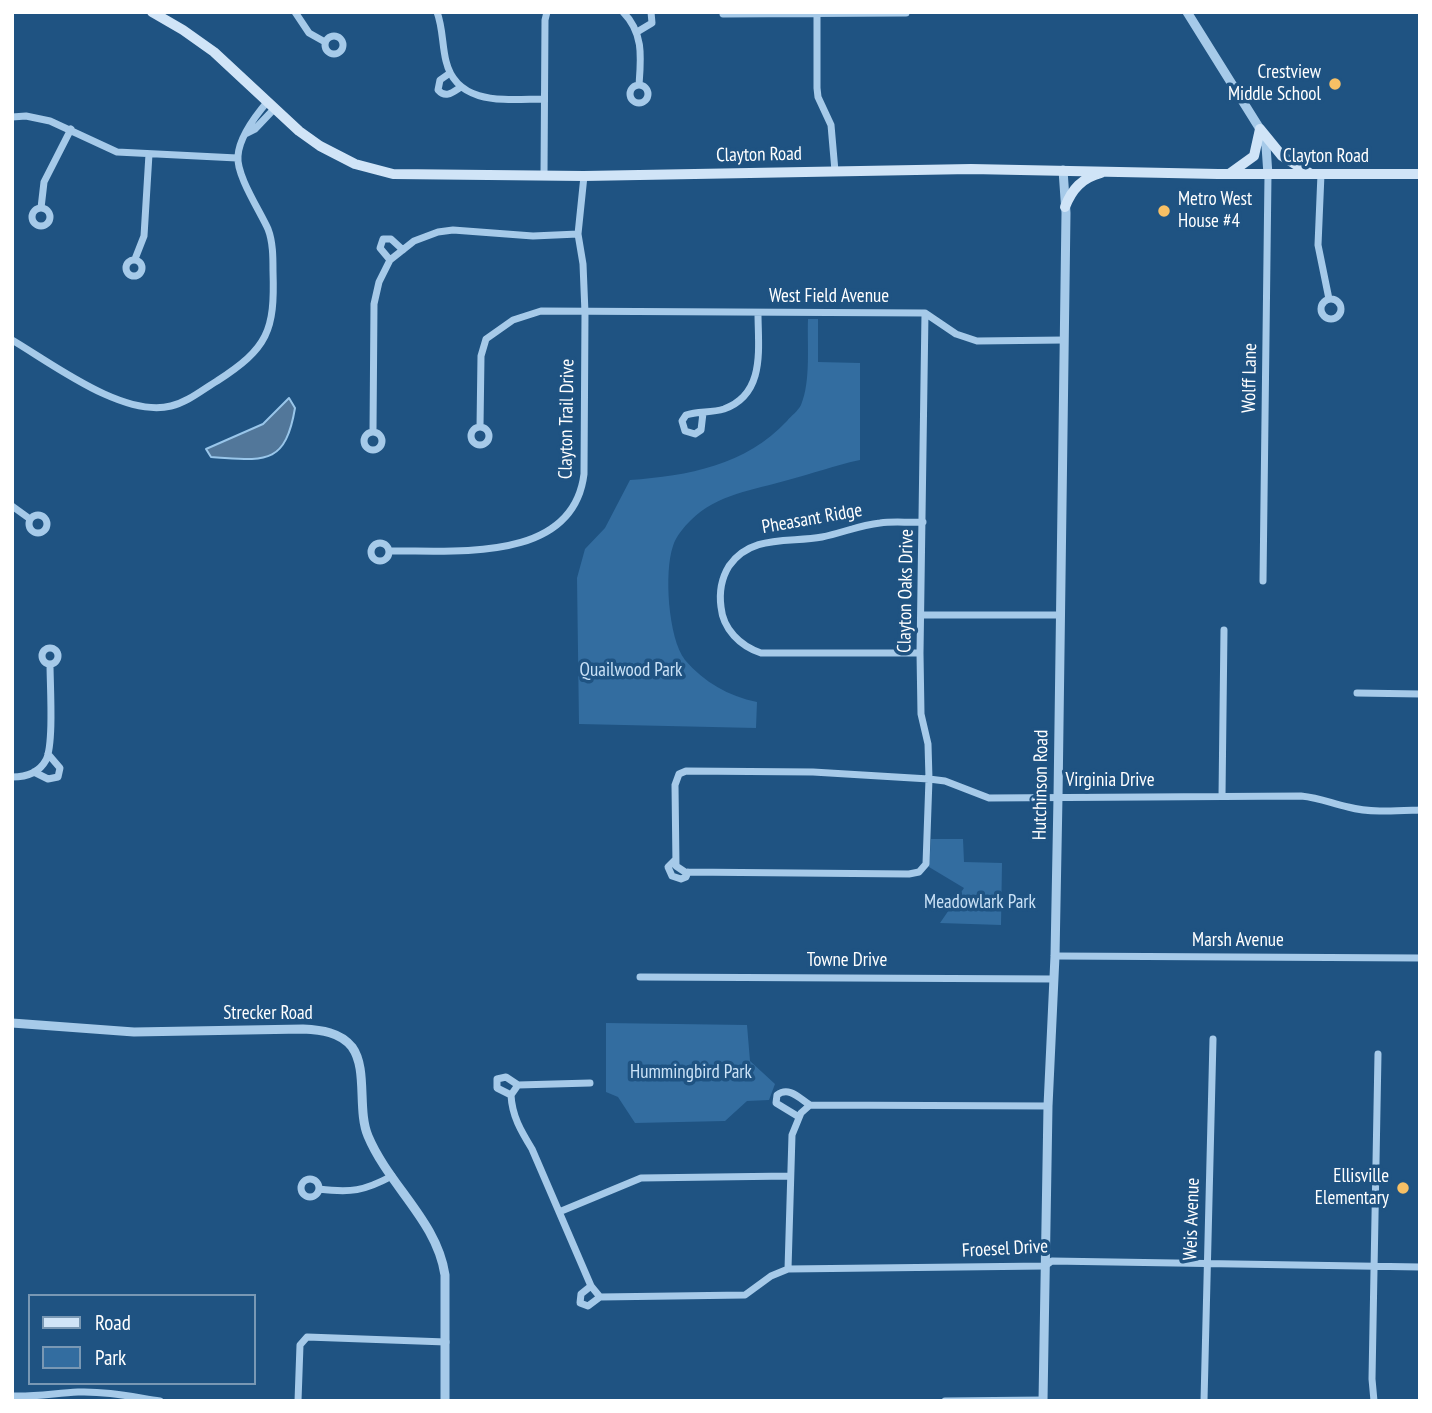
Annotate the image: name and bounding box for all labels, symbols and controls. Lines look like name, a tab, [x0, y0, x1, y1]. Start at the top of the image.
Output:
place label: Crestview Middle School	[1228, 62, 1321, 106]
marker: Crestview Middle School	[1327, 76, 1343, 92]
street label: Clayton Road	[716, 143, 802, 167]
street label: Clayton Road	[1283, 146, 1369, 168]
place label: Metro West House #4	[1178, 189, 1252, 233]
marker: Metro West House #4	[1156, 203, 1172, 219]
street label: West Field Avenue	[769, 286, 889, 308]
street label: Wolff Lane	[1238, 343, 1262, 413]
street label: Clayton Trail Drive	[555, 359, 579, 479]
street label: Pheasant Ridge	[760, 499, 864, 539]
street label: Clayton Oaks Drive	[894, 529, 918, 653]
park label: Quailwood Park	[580, 660, 682, 682]
street label: Hutchinson Road	[1029, 730, 1053, 840]
street label: Virginia Drive	[1065, 770, 1155, 792]
park label: Meadowlark Park	[924, 892, 1036, 914]
street label: Marsh Avenue	[1192, 930, 1284, 952]
street label: Towne Drive	[807, 950, 887, 972]
street label: Strecker Road	[223, 1003, 313, 1025]
park label: Hummingbird Park	[630, 1062, 752, 1084]
place label: Ellisville Elementary	[1315, 1166, 1389, 1210]
street label: Weis Avenue	[1179, 1177, 1205, 1261]
marker: Ellisville Elementary	[1395, 1180, 1411, 1196]
street label: Froesel Drive	[961, 1235, 1049, 1263]
legend	[28, 1294, 256, 1385]
text: Road	[95, 1309, 131, 1336]
text: Park	[95, 1344, 126, 1371]

